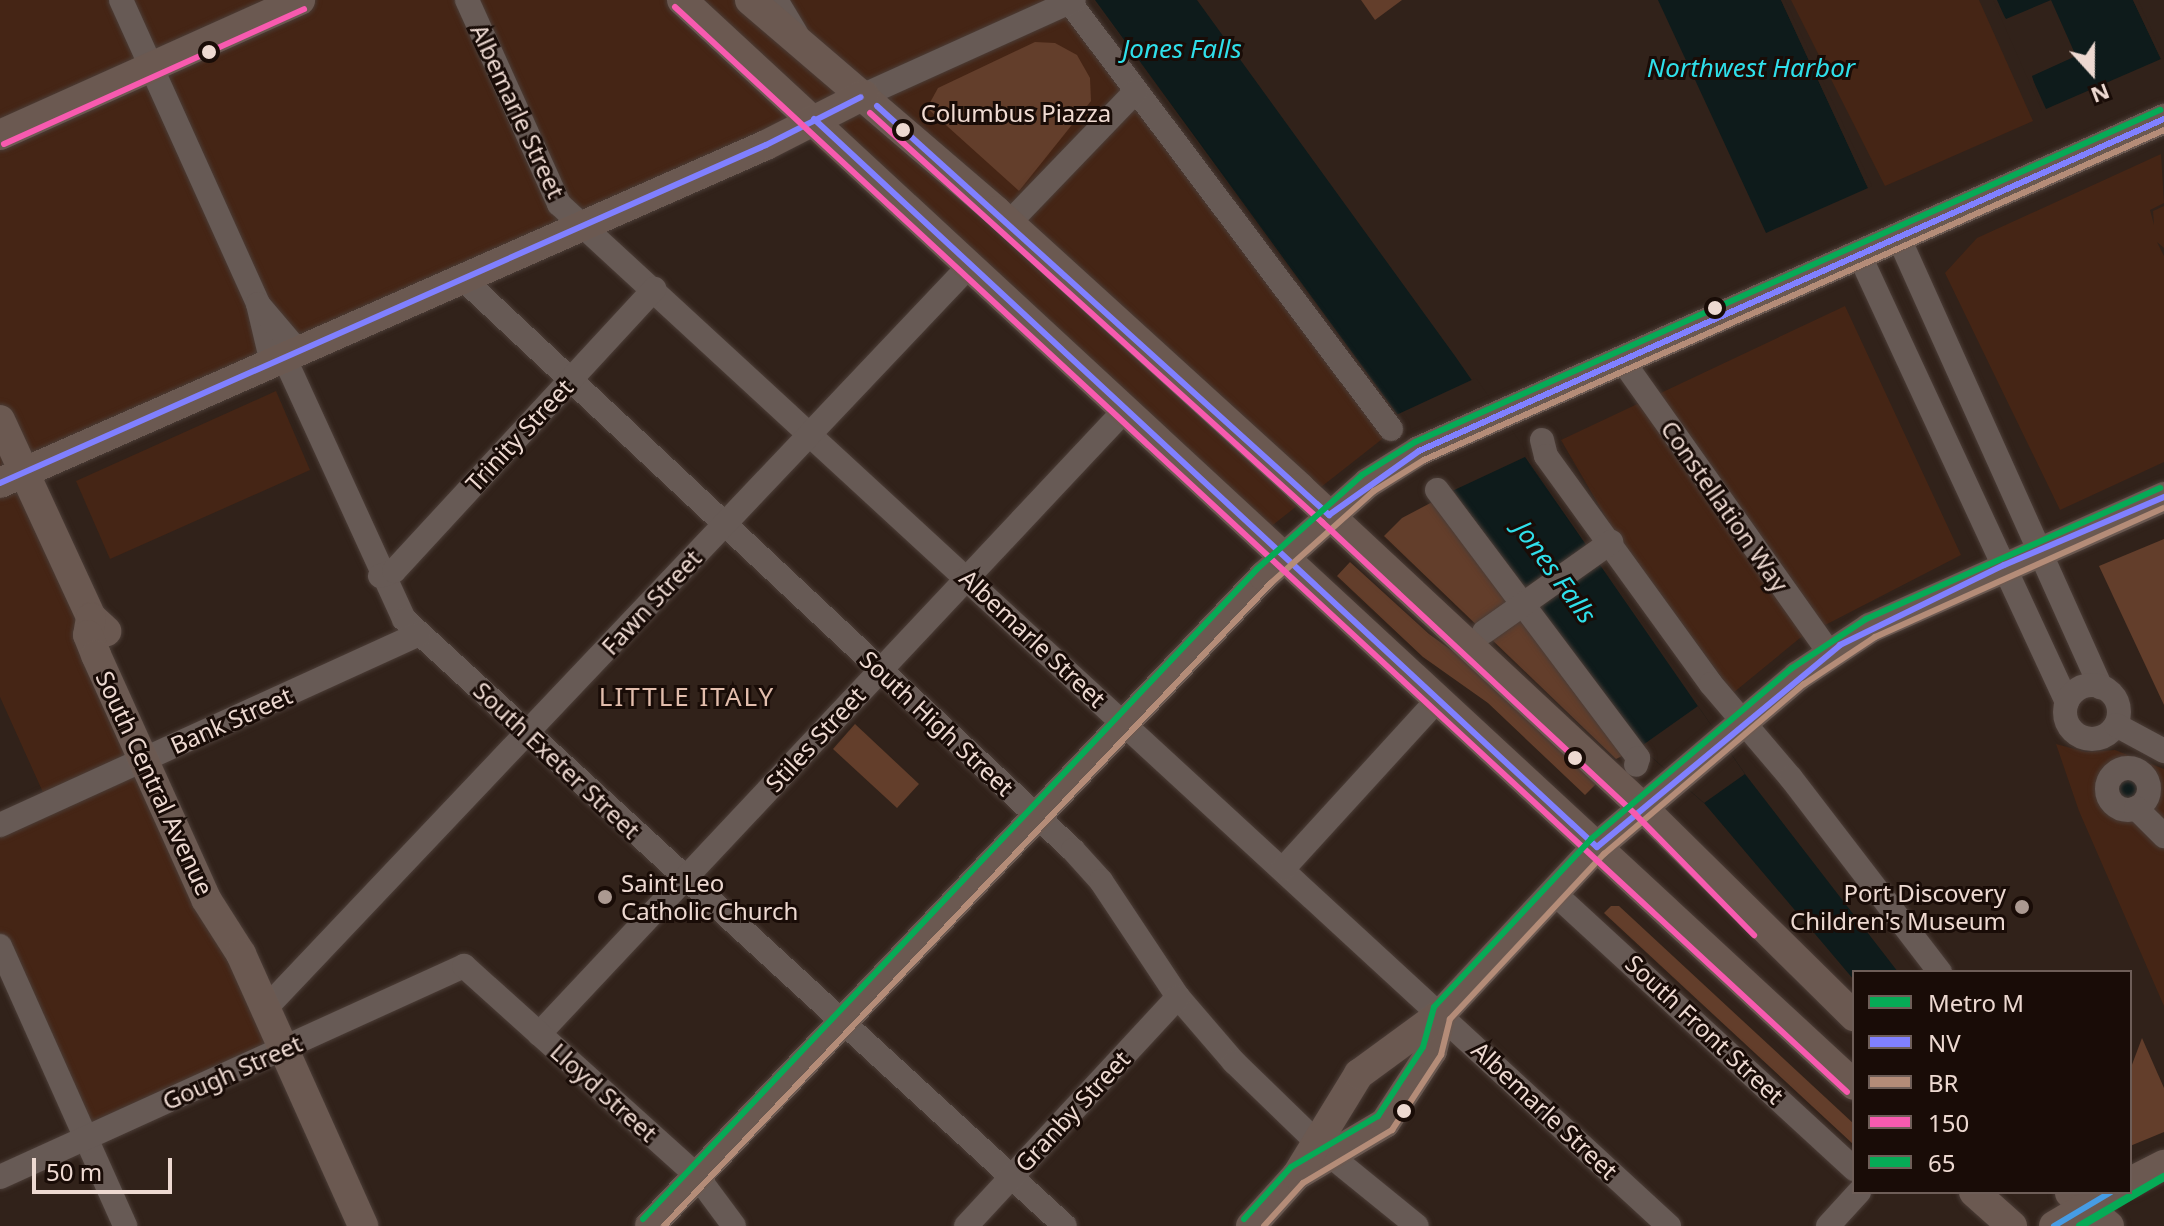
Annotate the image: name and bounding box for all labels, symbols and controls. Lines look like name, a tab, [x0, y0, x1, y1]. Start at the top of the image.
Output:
street label: Albemarle Street	[465, 19, 571, 203]
north arrow	[2052, 32, 2132, 112]
water label: Jones Falls	[1122, 33, 1242, 65]
unlabelled marker	[201, 44, 217, 60]
water label: Northwest Harbor	[1647, 52, 1855, 84]
text: N	[2087, 77, 2114, 112]
park label: Columbus Piazza	[921, 99, 1111, 127]
unlabelled marker	[895, 122, 911, 138]
unlabelled marker	[1707, 300, 1723, 316]
street label: Trinity Street	[460, 373, 578, 497]
street label: Constellation Way	[1655, 415, 1795, 597]
water label: Jones Falls	[1507, 514, 1603, 630]
street label: Fawn Street	[595, 544, 707, 660]
street label: Albemarle Street	[954, 563, 1112, 713]
street label: South High Street	[854, 645, 1020, 801]
street label: South Central Avenue	[90, 666, 220, 900]
street label: South Exeter Street	[468, 676, 646, 844]
street label: Bank Street	[166, 680, 296, 760]
district label: LITTLE ITALY	[599, 681, 775, 713]
street label: Stiles Street	[759, 681, 871, 797]
unlabelled marker	[1567, 750, 1583, 766]
place label: Saint Leo Catholic Church	[621, 869, 798, 925]
place label: Port Discovery Children's Museum	[1790, 879, 2006, 935]
marker: Saint Leo Catholic Church	[596, 888, 614, 906]
marker: Port Discovery Children's Museum	[2013, 898, 2031, 916]
street label: South Front Street	[1620, 948, 1790, 1110]
legend	[1852, 970, 2132, 1194]
text: Metro M	[1928, 986, 2024, 1019]
text: NV	[1928, 1026, 1961, 1059]
street label: Gough Street	[158, 1028, 306, 1116]
street label: Albemarle Street	[1466, 1035, 1624, 1185]
street label: Lloyd Street	[545, 1037, 663, 1147]
street label: Granby Street	[1009, 1045, 1135, 1177]
text: BR	[1928, 1066, 1959, 1099]
unlabelled marker	[1396, 1103, 1412, 1119]
text: 150	[1928, 1106, 1969, 1139]
scale bar	[36, 1142, 176, 1192]
text: 65	[1928, 1146, 1955, 1179]
text: 50 m	[46, 1155, 102, 1188]

